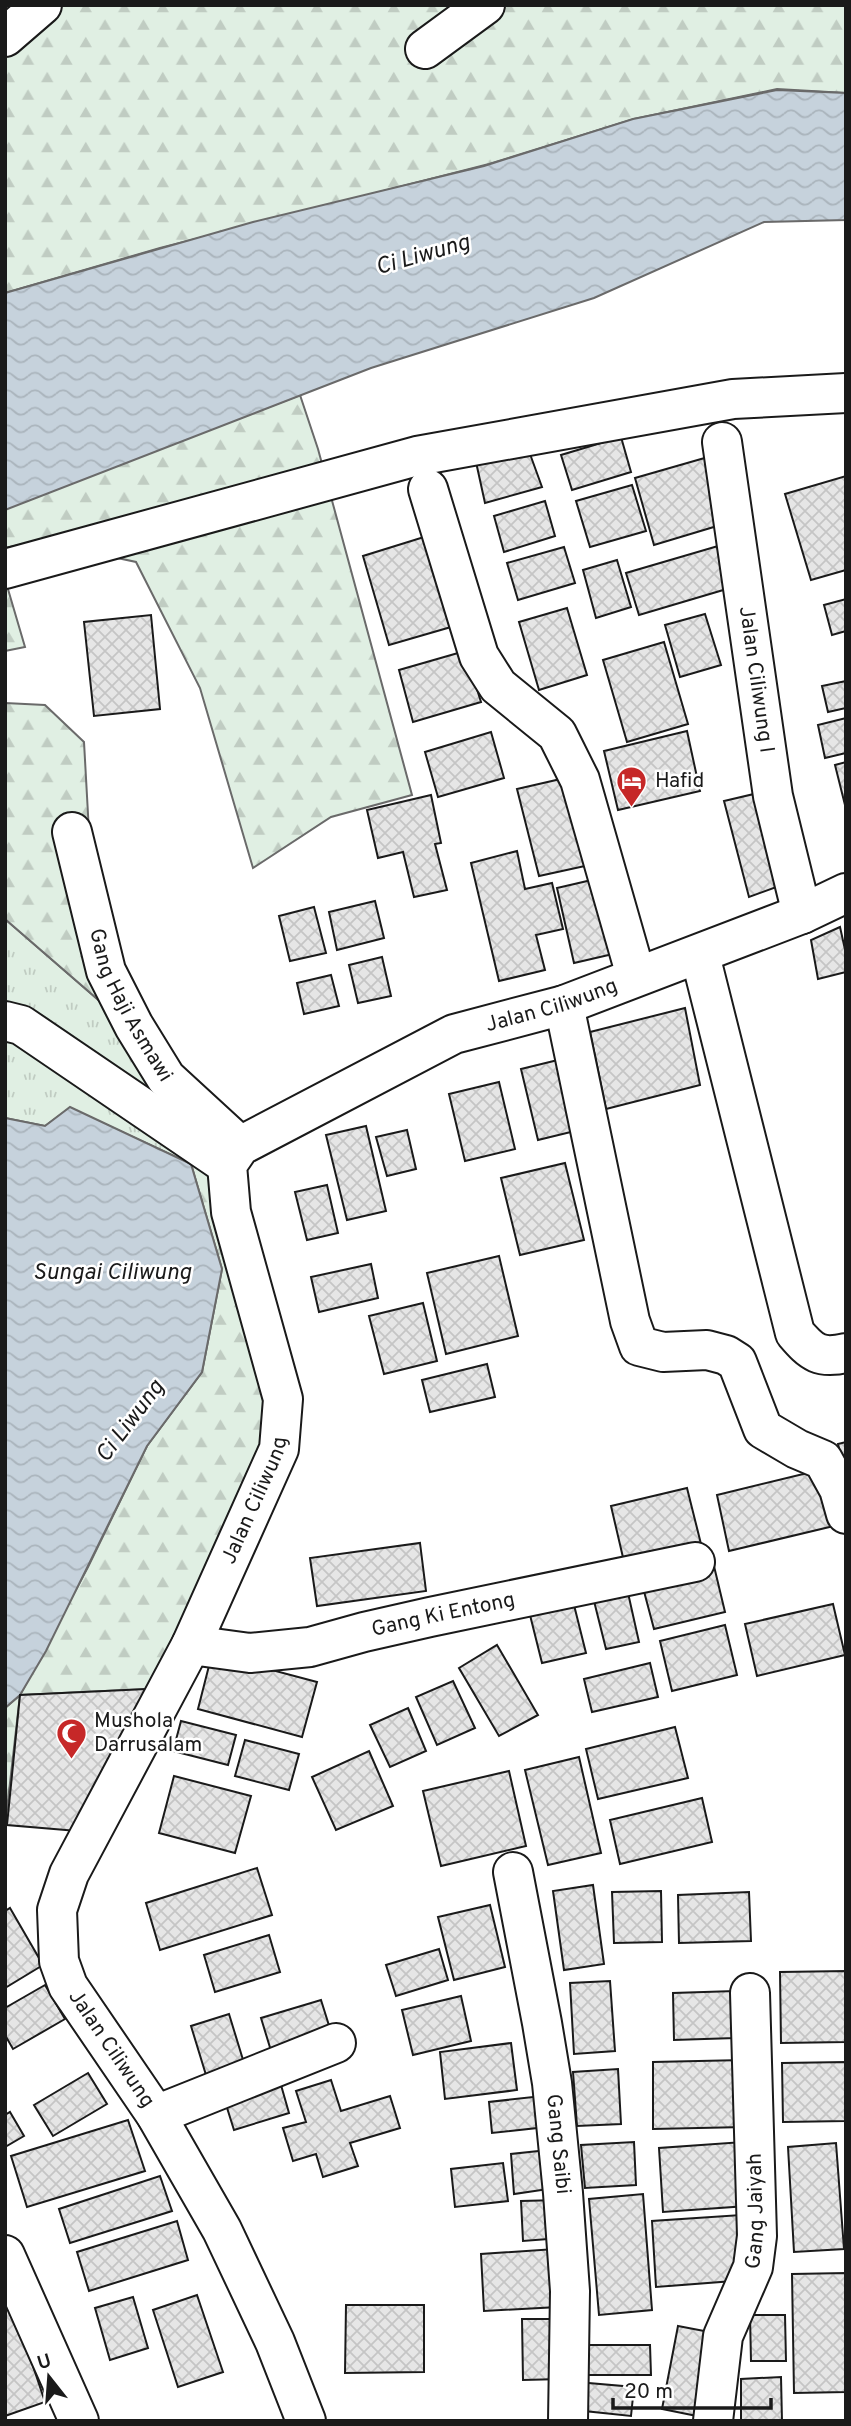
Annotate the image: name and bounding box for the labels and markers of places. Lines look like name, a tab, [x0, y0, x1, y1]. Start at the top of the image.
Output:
hotel icon: Hafid	[615, 764, 649, 808]
place label: Hafid	[655, 768, 704, 795]
place label: Mushola Darrusalam	[94, 1708, 202, 1759]
mosque icon: Mushola Darrusalam	[54, 1716, 88, 1760]

